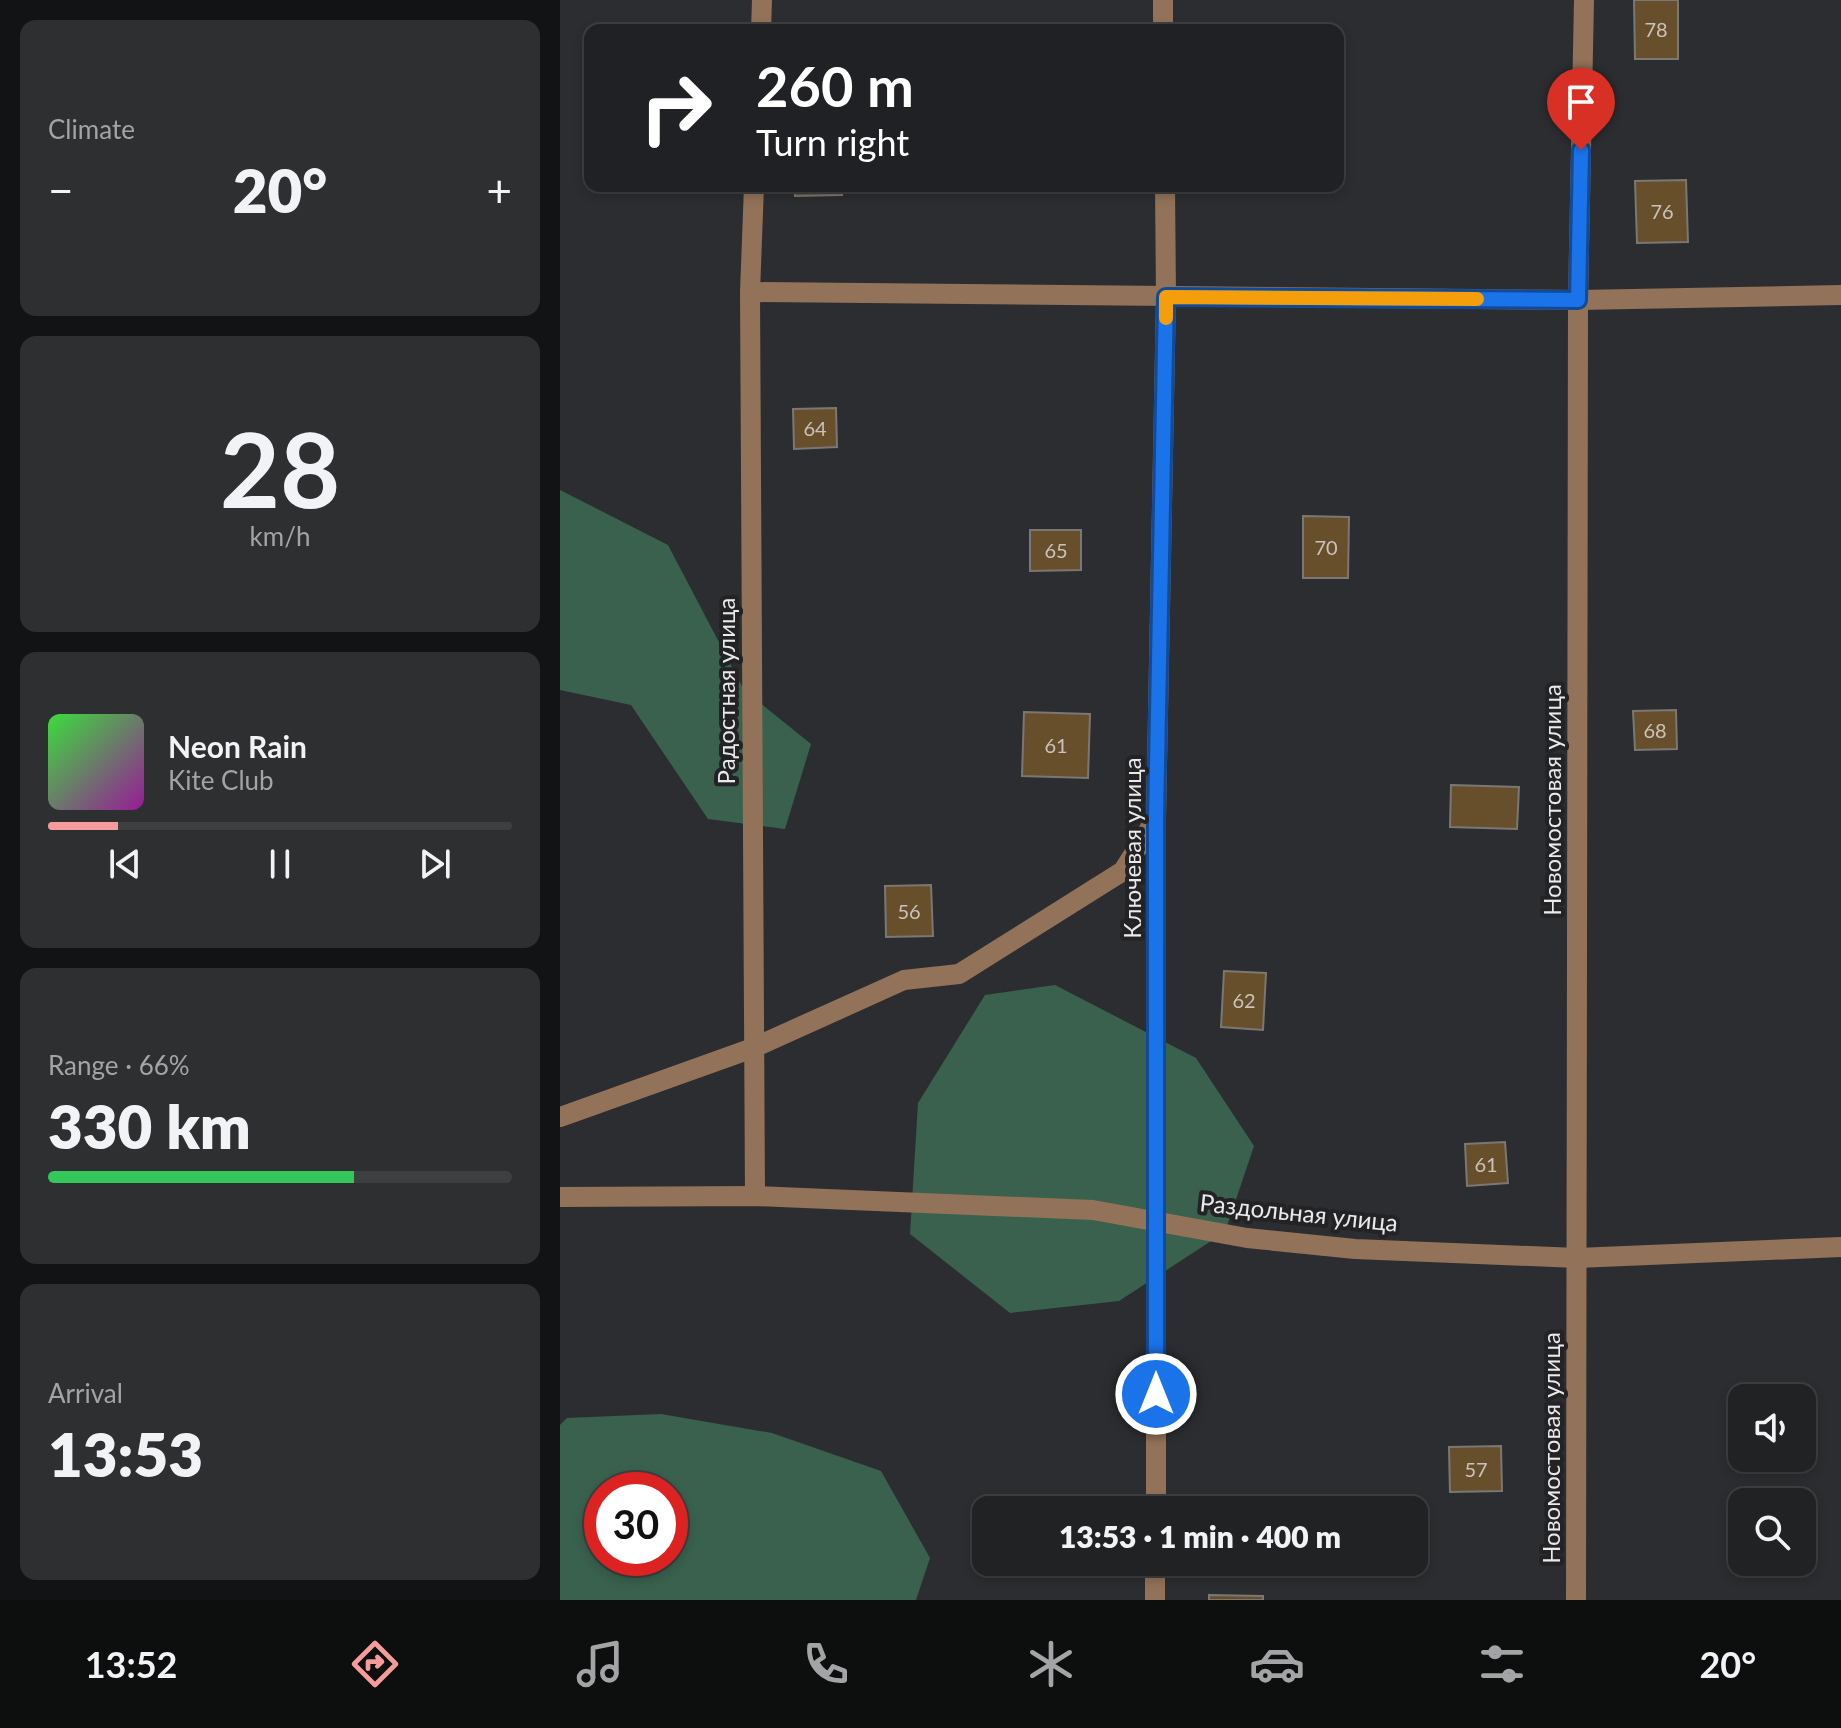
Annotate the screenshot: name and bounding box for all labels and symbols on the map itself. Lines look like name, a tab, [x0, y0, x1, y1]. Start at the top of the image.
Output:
house number: 78	[1644, 17, 1668, 41]
pin	[1547, 68, 1615, 150]
house number: 76	[1650, 199, 1674, 223]
house number: 64	[803, 416, 827, 440]
house number: 70	[1314, 535, 1338, 559]
house number: 65	[1044, 538, 1068, 562]
street label: Радостная улица	[711, 598, 740, 784]
street label: Новомостовая улица	[1537, 684, 1566, 916]
house number: 68	[1643, 718, 1667, 742]
house number: 61	[1044, 733, 1068, 757]
street label: Ключевая улица	[1117, 757, 1146, 939]
house number: 56	[897, 899, 921, 923]
house number: 62	[1232, 988, 1256, 1012]
house number: 61	[1474, 1152, 1498, 1176]
street label: Раздольная улица	[1199, 1187, 1399, 1237]
street label: Новомостовая улица	[1536, 1332, 1565, 1564]
position arrow	[1114, 1352, 1198, 1436]
house number: 57	[1464, 1457, 1488, 1481]
speed limit sign: 30	[584, 1472, 688, 1576]

